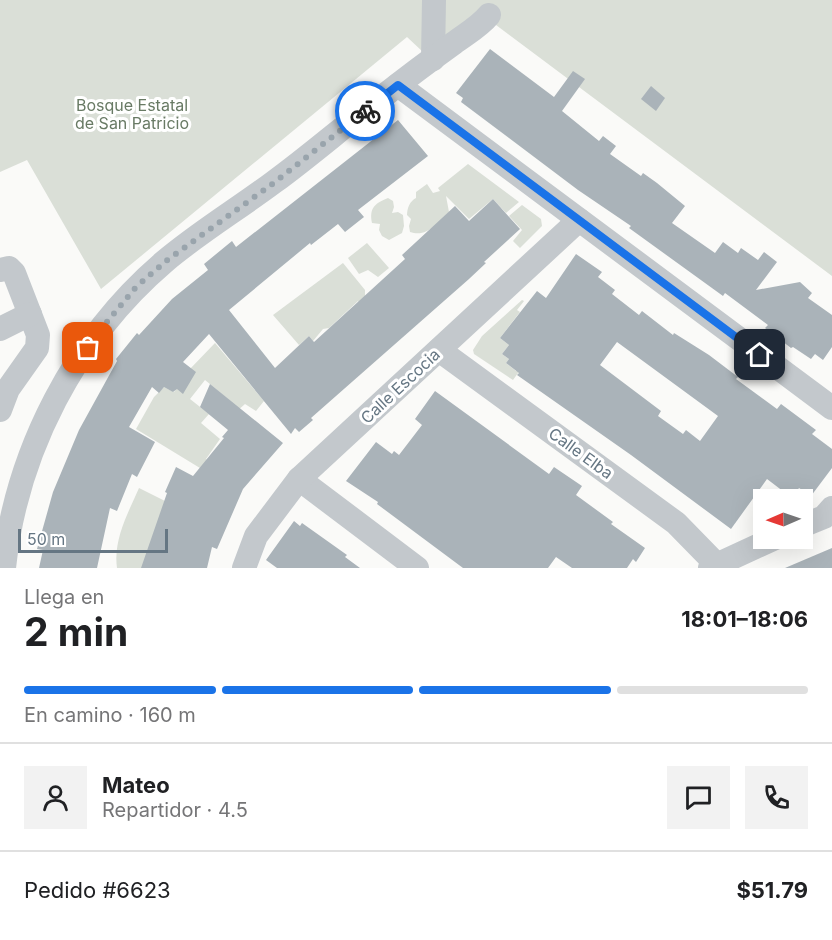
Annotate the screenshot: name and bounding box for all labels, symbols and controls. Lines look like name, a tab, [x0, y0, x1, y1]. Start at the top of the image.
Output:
courier	[335, 81, 395, 141]
park label: Bosque Estatal de San Patricio	[75, 95, 189, 133]
icon: bike	[349, 95, 382, 128]
pin	[62, 322, 113, 373]
pin	[734, 329, 785, 380]
icon: bag	[71, 331, 104, 364]
icon: home	[743, 338, 776, 371]
street label: Calle Escocia	[356, 344, 444, 428]
street label: Calle Elba	[545, 423, 617, 483]
north arrow	[753, 489, 813, 549]
map controls	[753, 489, 813, 549]
scale bar	[18, 526, 168, 554]
text: 50 m	[27, 529, 65, 549]
text: Llega en	[24, 585, 104, 609]
text: 18:01–18:06	[681, 606, 808, 632]
text: 2 min	[24, 608, 128, 655]
text: En camino · 160 m	[24, 703, 196, 727]
button: person	[24, 766, 87, 829]
button: chat	[667, 766, 730, 829]
button: phone	[745, 766, 808, 829]
text: Mateo	[102, 772, 170, 798]
text: Repartidor · 4.5	[102, 798, 248, 822]
text: Pedido #6623	[24, 877, 171, 903]
text: $51.79	[736, 877, 808, 903]

